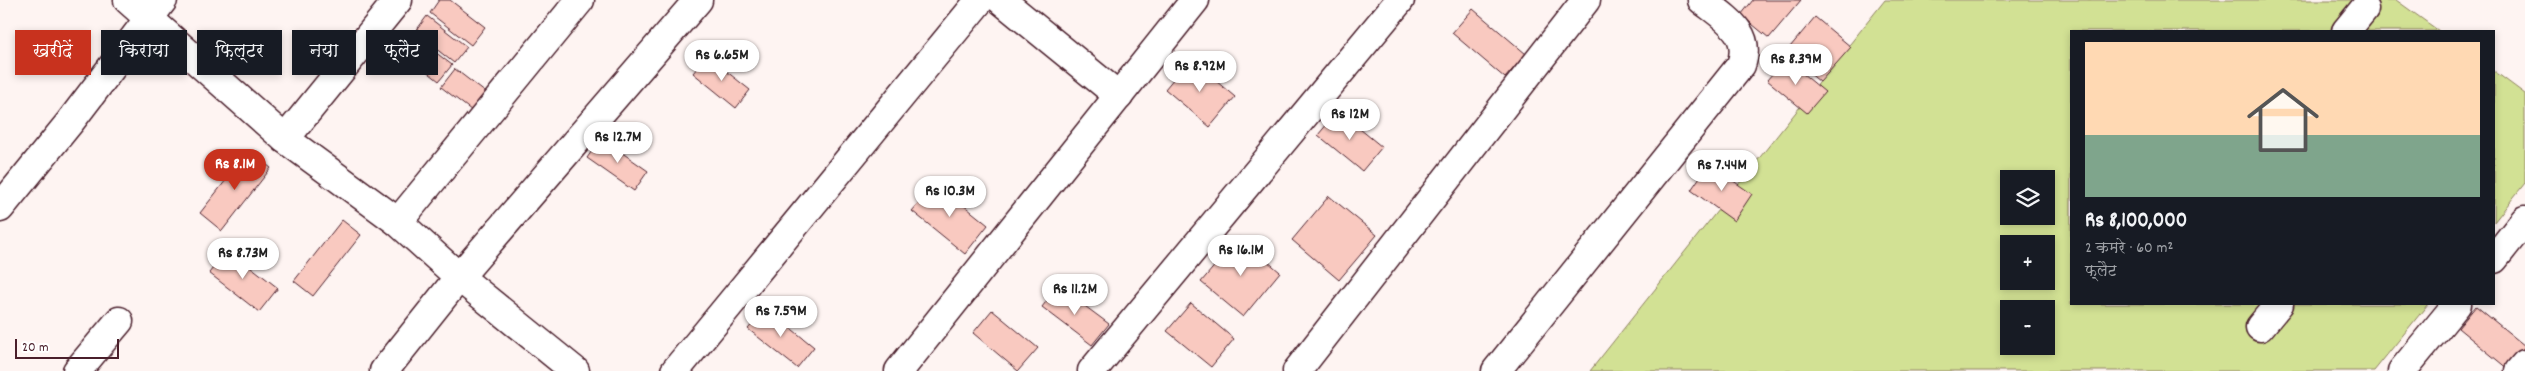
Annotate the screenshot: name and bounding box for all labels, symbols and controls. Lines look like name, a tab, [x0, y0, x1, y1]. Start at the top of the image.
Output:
chip: खरीदें	[15, 30, 91, 75]
chip: किराया	[101, 30, 187, 75]
chip: फ़िल्टर	[197, 30, 282, 75]
chip: नया	[292, 30, 356, 75]
chip: फ़्लैट	[366, 30, 438, 75]
pin: Rs 6.65M	[670, 39, 774, 82]
text: Rs 6.65M	[695, 44, 749, 67]
pin: Rs 8.39M	[1744, 44, 1848, 86]
text: Rs 8.39M	[1770, 48, 1822, 71]
pin: Rs 8.92M	[1148, 51, 1252, 93]
text: Rs 8.92M	[1175, 55, 1225, 78]
icon: home	[2238, 75, 2328, 165]
pin: Rs 12M	[1309, 98, 1391, 141]
text: Rs 12M	[1331, 103, 1369, 126]
pin: Rs 12.7M	[566, 121, 670, 164]
text: Rs 12.7M	[595, 126, 641, 149]
pin: Rs 8.1M	[189, 148, 281, 191]
pin: Rs 7.44M	[1670, 150, 1774, 192]
text: Rs 8.1M	[215, 153, 255, 176]
text: Rs 7.44M	[1697, 154, 1747, 177]
map controls	[2000, 170, 2055, 355]
button: layers	[2000, 170, 2055, 225]
pin: Rs 10.3M	[898, 176, 1002, 218]
text: Rs 10.3M	[925, 180, 975, 203]
text: Rs 8,100,000	[2085, 207, 2187, 237]
pin: Rs 16.1M	[1189, 234, 1293, 277]
button: +	[2000, 235, 2055, 290]
text: 2 कमरे · 60 m²	[2085, 237, 2173, 260]
pin: Rs 8.73M	[191, 238, 295, 280]
text: Rs 16.1M	[1218, 239, 1264, 262]
text: Rs 8.73M	[218, 242, 268, 265]
text: फ़्लैट	[2085, 260, 2117, 283]
pin: Rs 11.2M	[1023, 274, 1127, 316]
text: Rs 11.2M	[1053, 278, 1097, 301]
pin: Rs 7.59M	[729, 296, 833, 338]
text: Rs 7.59M	[755, 300, 807, 323]
button: −	[2000, 300, 2055, 355]
scale bar	[15, 336, 119, 359]
text: 20 m	[22, 338, 49, 358]

